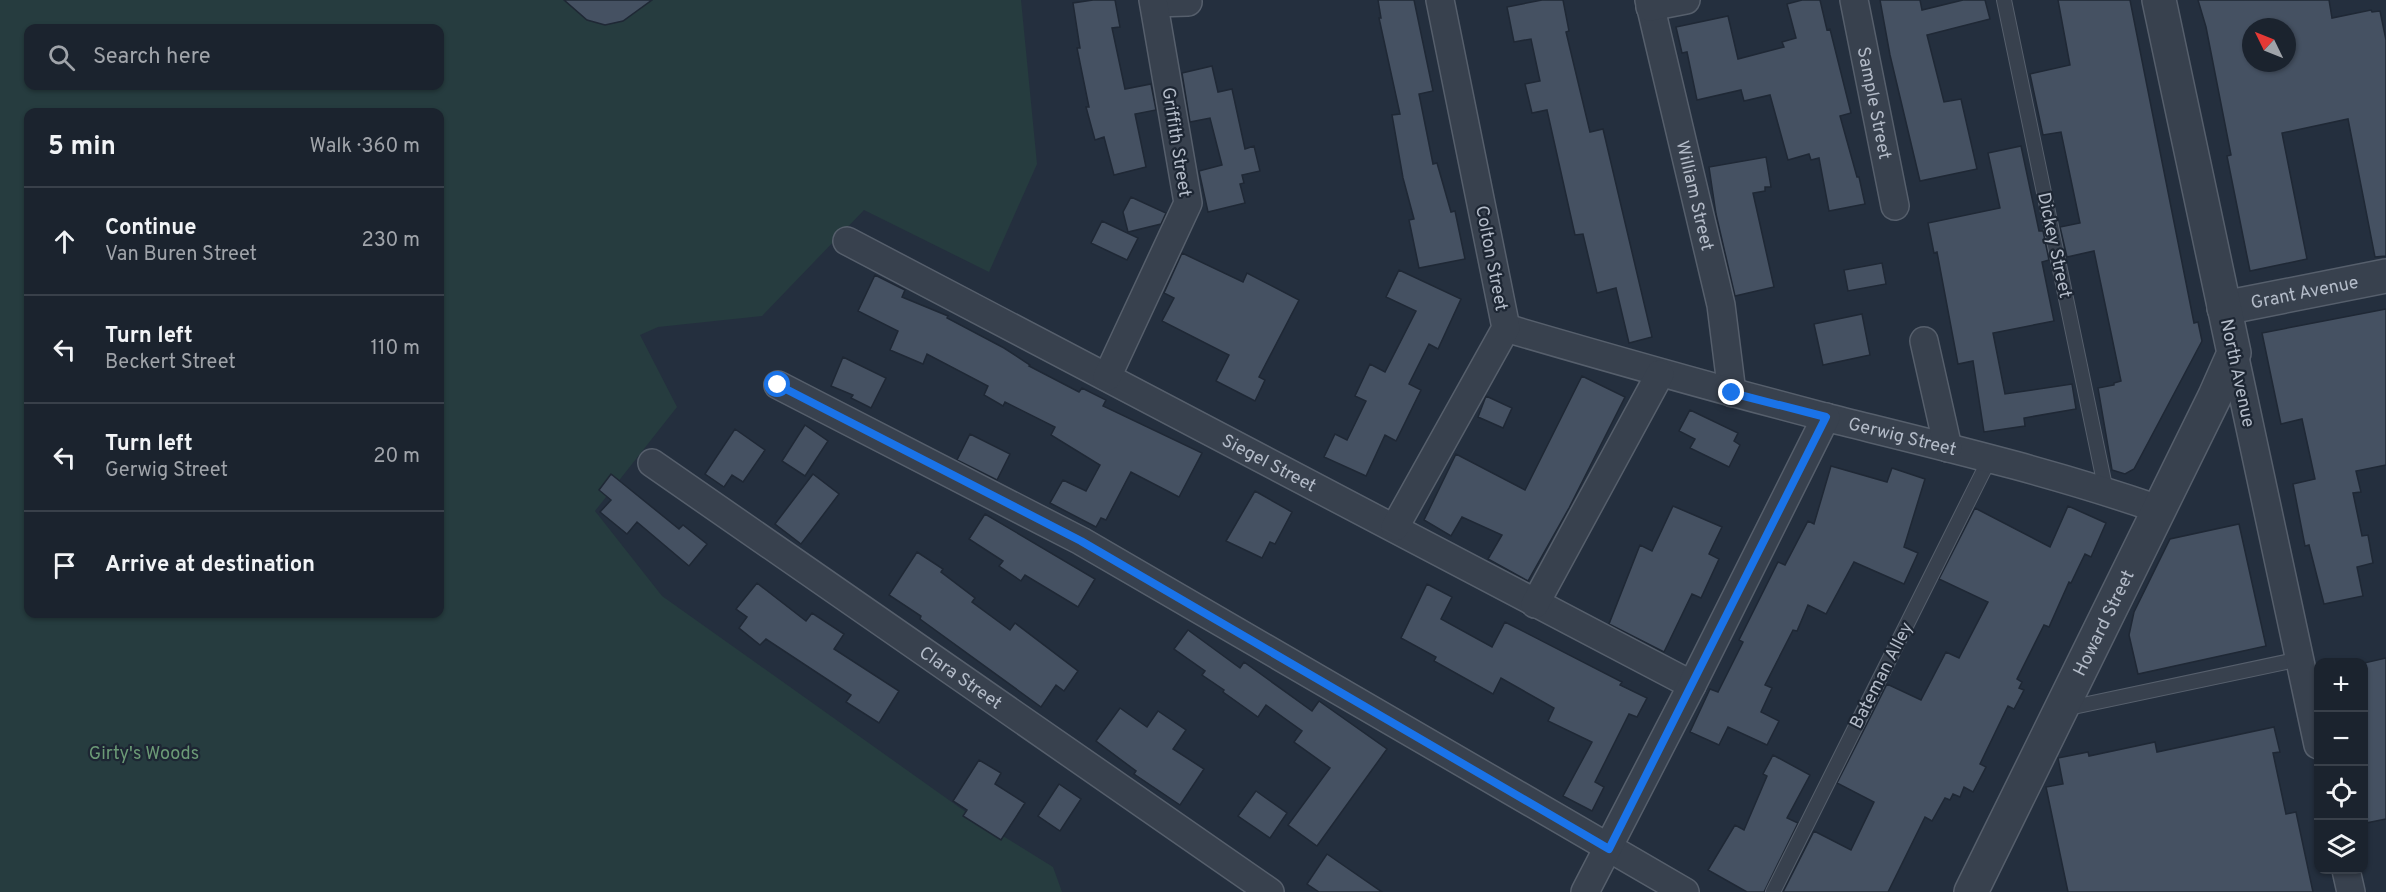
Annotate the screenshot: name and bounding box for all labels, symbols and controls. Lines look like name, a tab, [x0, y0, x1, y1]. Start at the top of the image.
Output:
north arrow	[2242, 18, 2296, 72]
search box	[24, 24, 444, 90]
icon: search	[45, 41, 78, 74]
text: Search here	[93, 44, 211, 71]
street label: Sample Street	[1851, 45, 1895, 162]
street label: Griffith Street	[1155, 86, 1196, 199]
text: 5 min	[48, 131, 116, 164]
text: Walk · 360 m	[309, 134, 420, 160]
street label: William Street	[1670, 139, 1718, 253]
street label: Dickey Street	[2031, 190, 2076, 300]
street label: Colton Street	[1469, 204, 1512, 313]
text: Continue	[105, 215, 196, 242]
icon: ahead	[48, 225, 81, 258]
text: 230 m	[361, 228, 420, 254]
text: Van Buren Street	[105, 242, 257, 268]
street label: Grant Avenue	[2249, 272, 2361, 315]
street label: North Avenue	[2214, 317, 2259, 430]
text: Turn left	[105, 323, 193, 350]
icon: left	[48, 333, 81, 366]
text: 110 m	[371, 336, 420, 362]
text: Beckert Street	[105, 350, 236, 376]
route start	[764, 371, 790, 397]
route end	[1718, 379, 1744, 405]
street label: Gerwig Street	[1846, 413, 1959, 462]
street label: Siegel Street	[1217, 430, 1320, 498]
text: Turn left	[105, 431, 193, 458]
icon: left	[48, 441, 81, 474]
text: 20 m	[373, 444, 420, 470]
text: Gerwig Street	[105, 458, 228, 484]
icon: arrive	[48, 549, 81, 582]
text: Arrive at destination	[105, 552, 315, 579]
street label: Howard Street	[2069, 567, 2141, 680]
street label: Bateman Alley	[1846, 618, 1919, 733]
street label: Clara Street	[914, 642, 1006, 715]
map controls	[2314, 658, 2368, 874]
button: +	[2314, 658, 2368, 712]
button: −	[2314, 712, 2368, 766]
park label: Girty's Woods	[89, 743, 199, 766]
button: locate	[2314, 766, 2368, 820]
button: layers	[2314, 820, 2368, 874]

